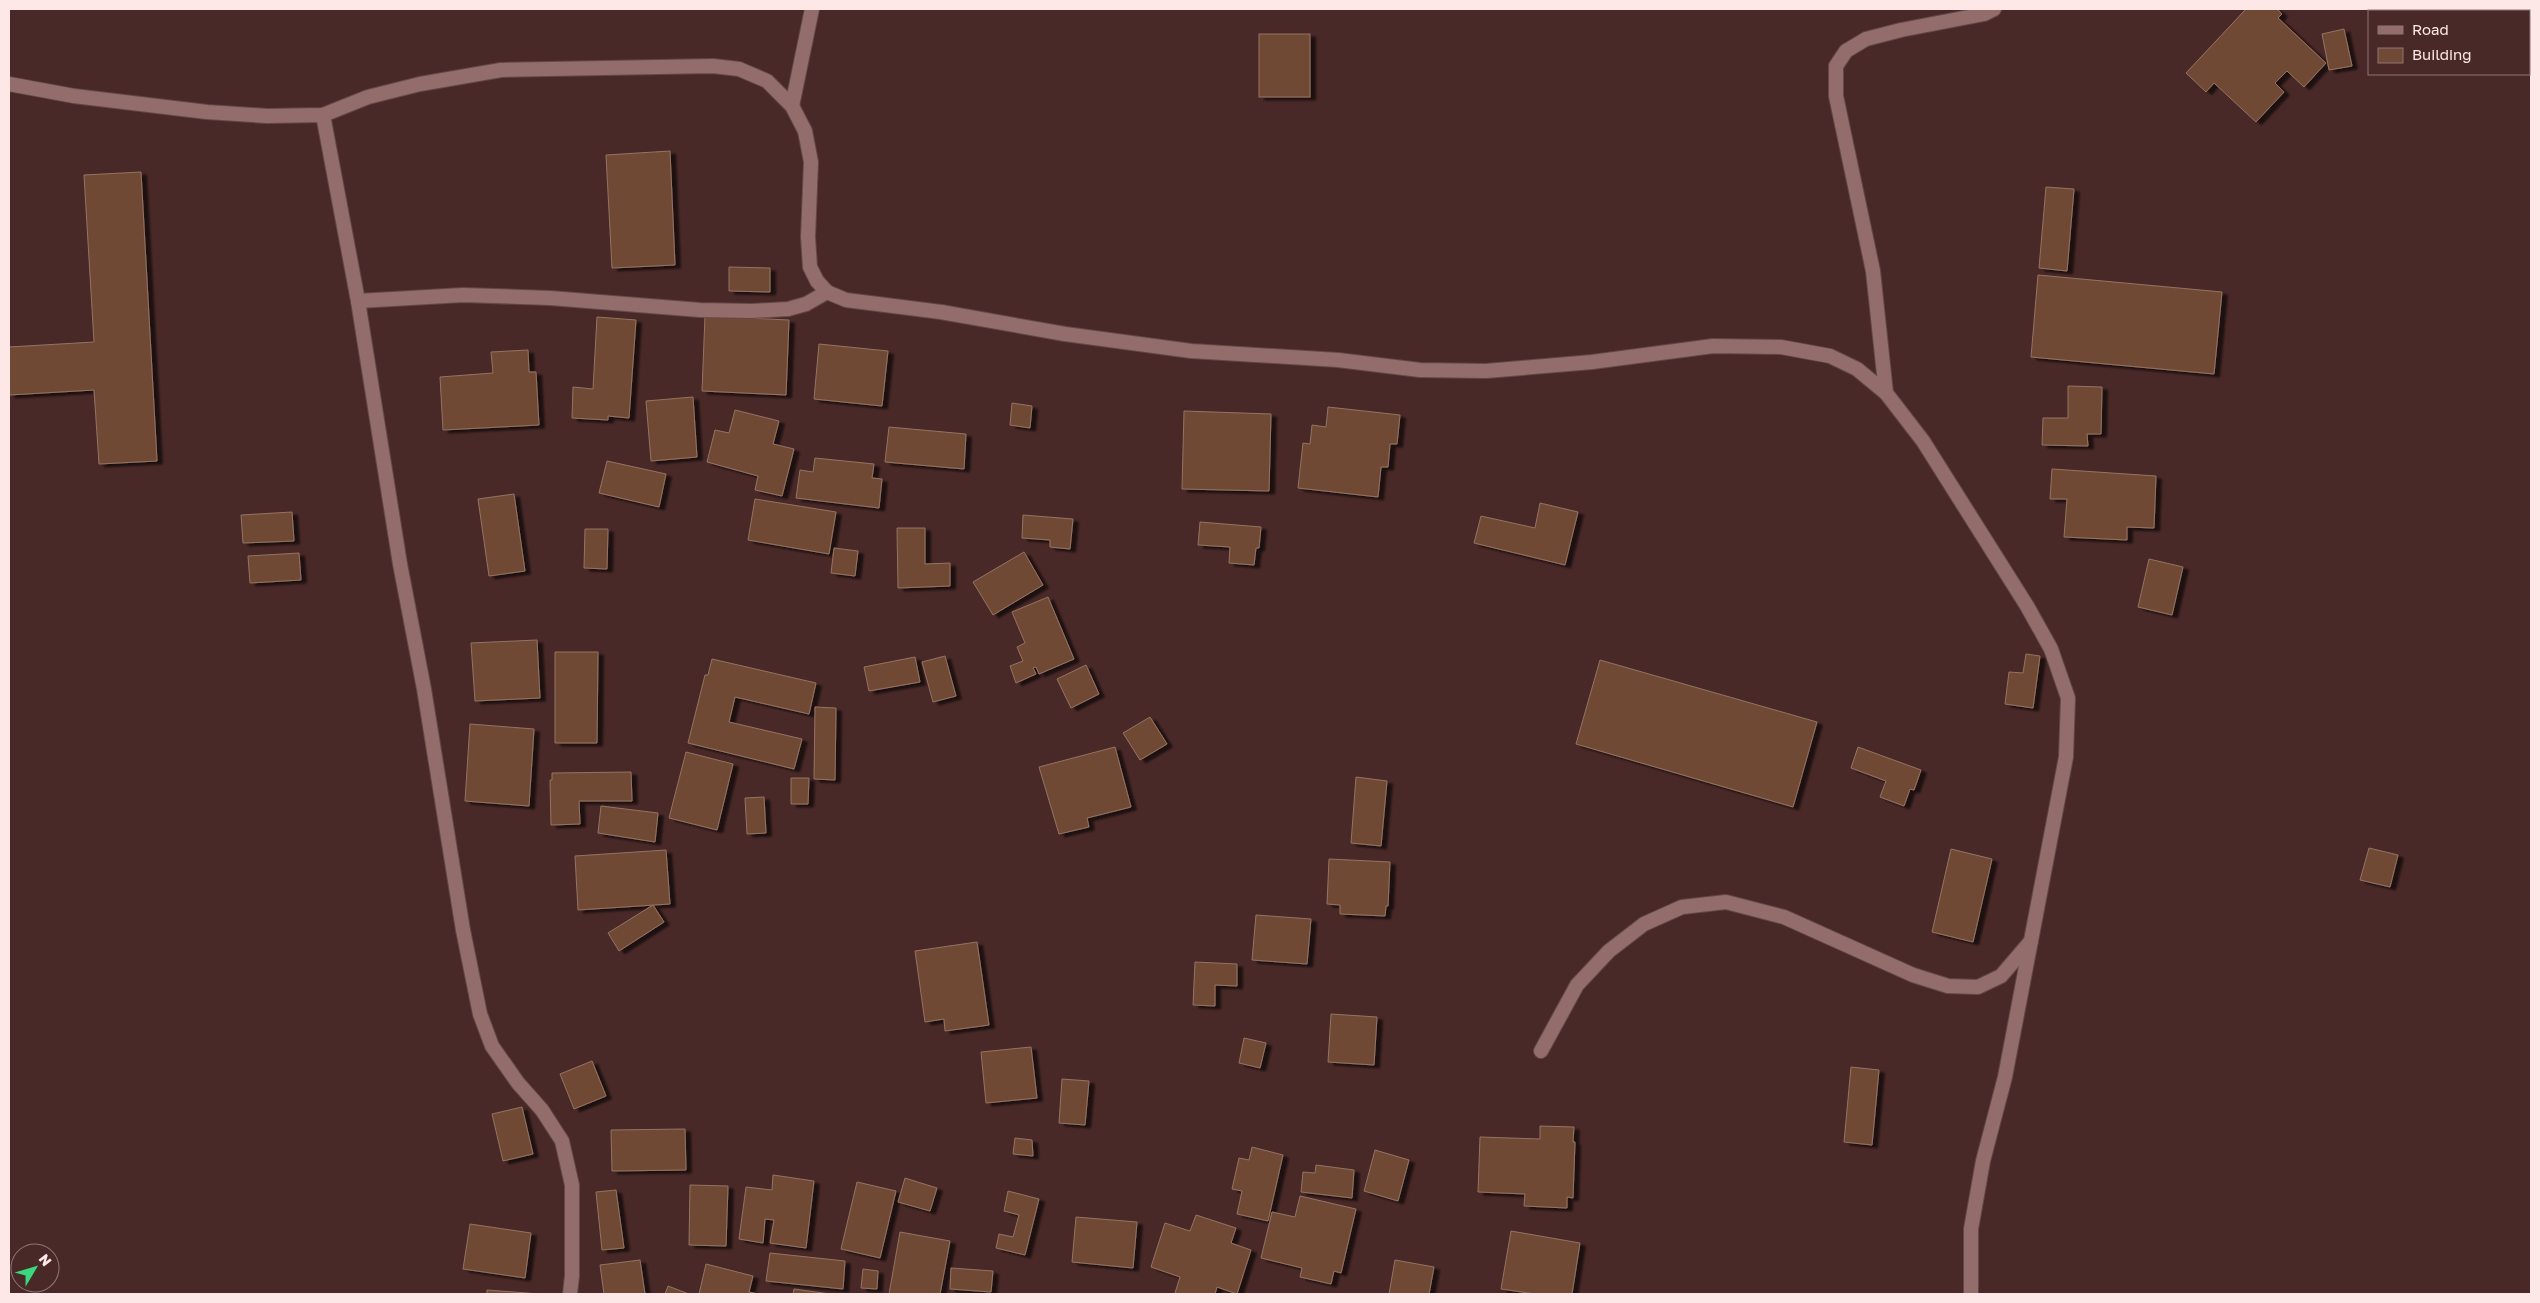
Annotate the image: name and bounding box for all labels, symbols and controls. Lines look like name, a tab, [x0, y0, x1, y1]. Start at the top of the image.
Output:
legend	[2368, 10, 2530, 75]
text: Road	[2412, 20, 2449, 38]
text: Building	[2412, 45, 2472, 63]
north arrow	[10, 1243, 60, 1293]
text: N	[36, 1250, 56, 1269]

